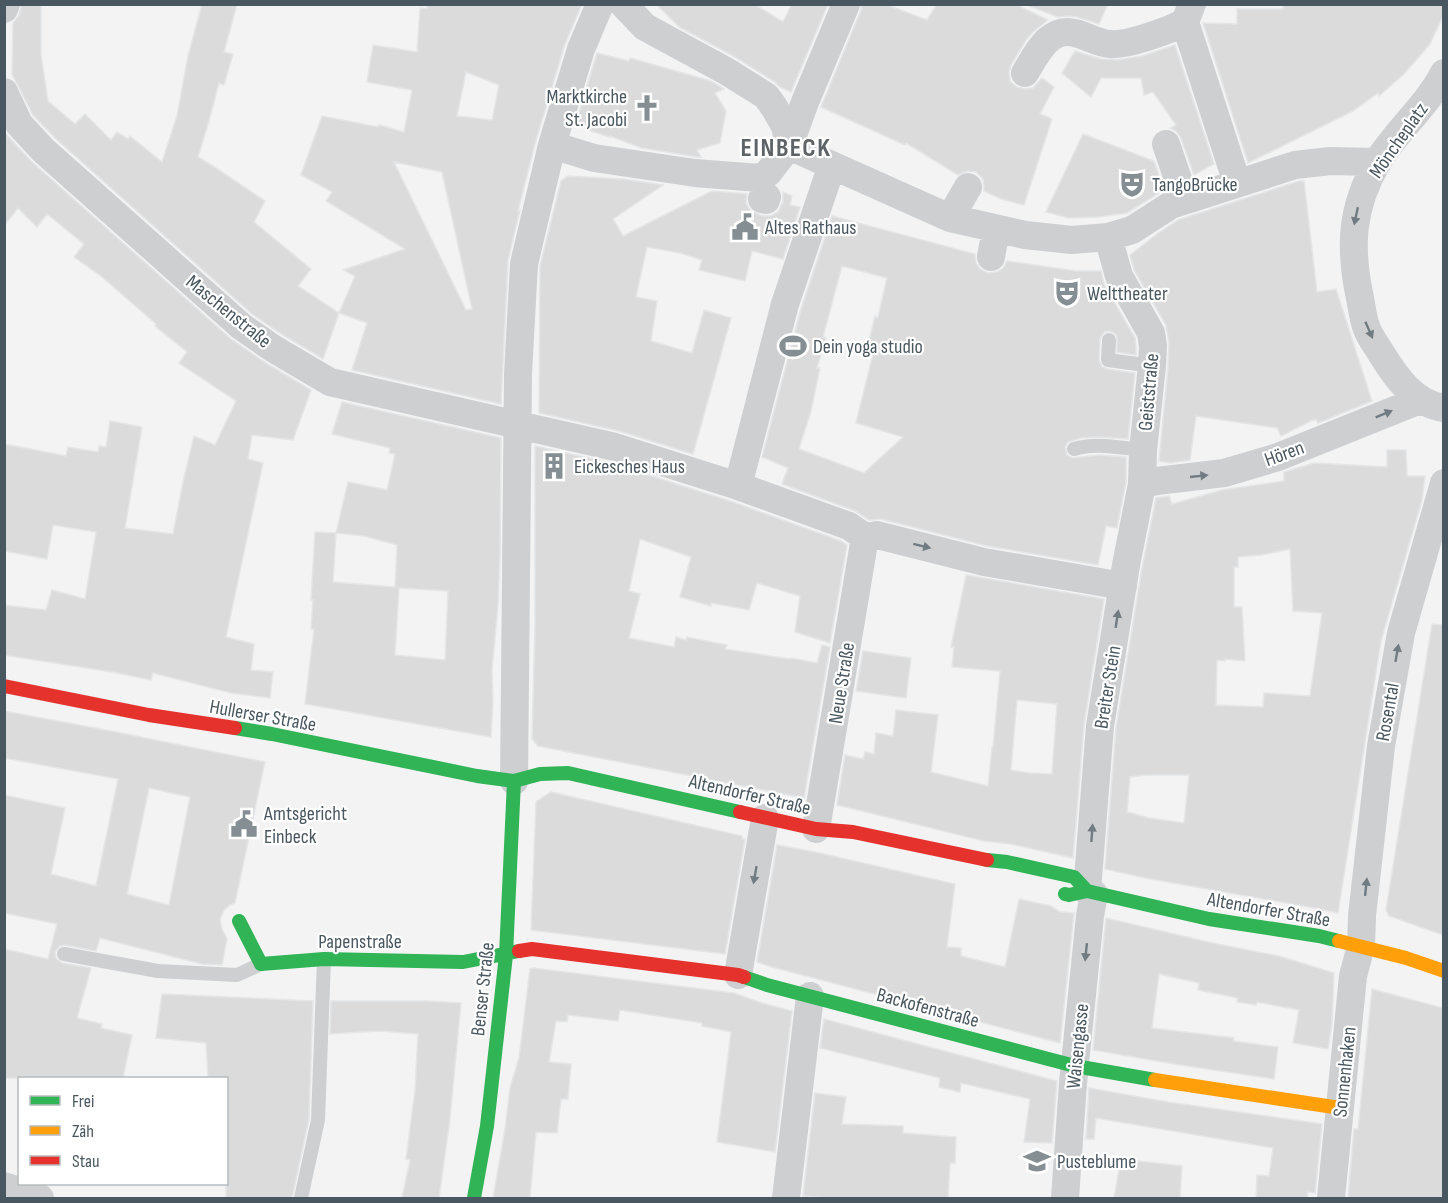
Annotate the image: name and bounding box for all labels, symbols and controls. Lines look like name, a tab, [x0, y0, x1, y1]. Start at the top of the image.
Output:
place label: Marktkirche St. Jacobi	[547, 85, 627, 132]
church icon: Marktkirche St. Jacobi	[632, 93, 662, 123]
street label: Möncheplatz	[1364, 98, 1433, 183]
district label: EINBECK	[741, 133, 831, 164]
theatre icon: TangoBrücke	[1117, 169, 1147, 199]
place label: TangoBrücke	[1152, 173, 1238, 197]
one-way arrow	[1351, 206, 1360, 225]
public building icon: Altes Rathaus	[730, 212, 760, 242]
place label: Altes Rathaus	[764, 216, 856, 240]
street label: Maschenstraße	[181, 270, 276, 353]
theatre icon: Welttheater	[1052, 278, 1082, 308]
place label: Welttheater	[1087, 282, 1168, 306]
one-way arrow	[1364, 322, 1374, 340]
sports icon: Dein yoga studio	[778, 331, 808, 361]
place label: Dein yoga studio	[813, 335, 923, 359]
street label: Geiststraße	[1134, 352, 1164, 432]
one-way arrow	[1375, 409, 1393, 419]
street label: Hören	[1261, 436, 1307, 472]
building icon: Eickesches Haus	[539, 451, 569, 481]
place label: Eickesches Haus	[574, 455, 685, 479]
one-way arrow	[1190, 471, 1209, 481]
one-way arrow	[912, 542, 931, 552]
one-way arrow	[1113, 609, 1122, 628]
street label: Neue Straße	[824, 641, 860, 726]
one-way arrow	[1393, 643, 1402, 662]
street label: Breiter Stein	[1090, 644, 1126, 730]
street label: Rosental	[1371, 681, 1405, 743]
street label: Hullerser Straße	[208, 695, 318, 737]
street label: Altendorfer Straße	[686, 769, 813, 821]
place label: Amtsgericht Einbeck	[263, 802, 347, 849]
public building icon: Amtsgericht Einbeck	[229, 809, 259, 839]
one-way arrow	[1087, 824, 1097, 843]
one-way arrow	[750, 866, 759, 885]
one-way arrow	[1361, 878, 1370, 897]
street label: Altendorfer Straße	[1205, 887, 1332, 933]
street label: Papenstraße	[318, 930, 402, 954]
street label: Benser Straße	[466, 941, 500, 1037]
one-way arrow	[1081, 942, 1091, 961]
street label: Backofenstraße	[874, 983, 982, 1033]
street label: Waisengasse	[1062, 1002, 1094, 1090]
street label: Sonnenhaken	[1328, 1026, 1362, 1118]
legend	[18, 1077, 228, 1185]
text: Frei	[72, 1091, 94, 1112]
text: Zäh	[72, 1121, 94, 1142]
school or university icon: Pusteblume	[1022, 1146, 1052, 1176]
place label: Pusteblume	[1057, 1150, 1136, 1174]
text: Stau	[72, 1151, 100, 1172]

